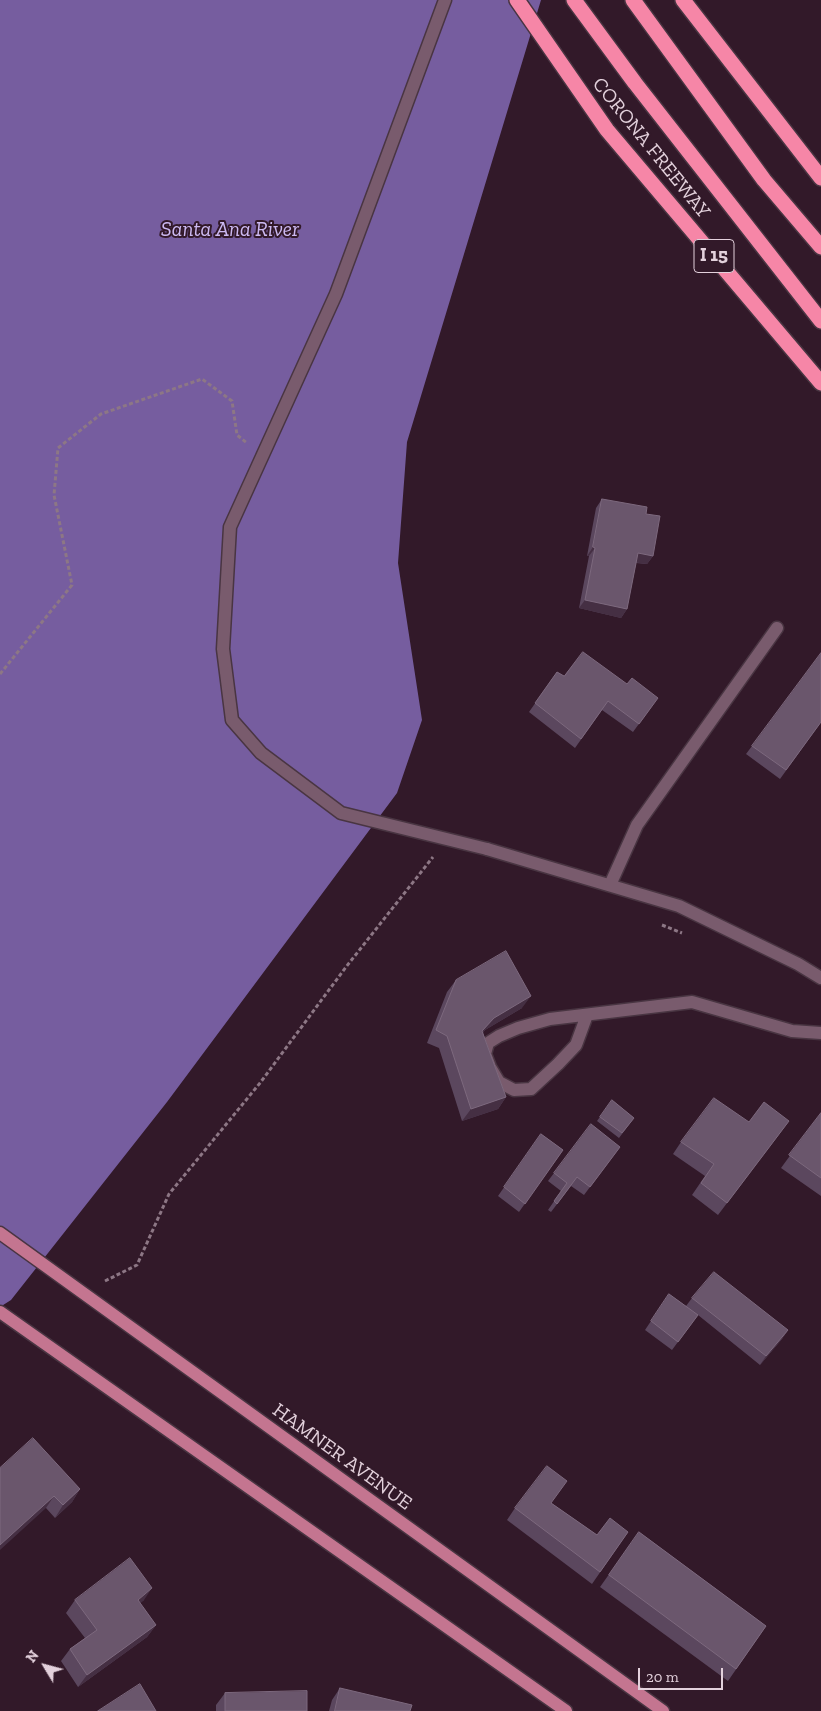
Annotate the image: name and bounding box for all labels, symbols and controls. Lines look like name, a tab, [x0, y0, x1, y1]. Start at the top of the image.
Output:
street label: CORONA FREEWAY	[587, 73, 715, 223]
water label: Santa Ana River	[161, 217, 299, 243]
road number: I 15	[694, 240, 734, 272]
street label: HAMNER AVENUE	[268, 1398, 416, 1516]
north arrow	[20, 1641, 70, 1691]
text: N	[23, 1647, 43, 1666]
scale bar	[641, 1658, 726, 1690]
text: 20 m	[646, 1668, 679, 1686]

